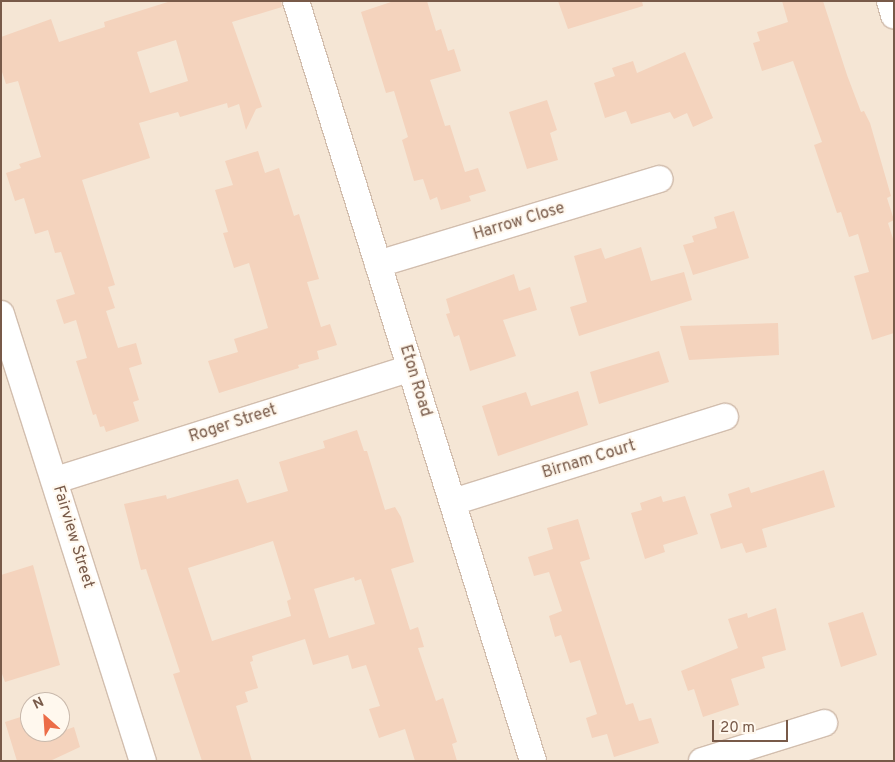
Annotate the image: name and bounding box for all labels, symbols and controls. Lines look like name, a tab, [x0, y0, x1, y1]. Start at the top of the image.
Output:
street label: Harrow Close	[471, 199, 567, 245]
street label: Eton Road	[395, 343, 435, 419]
street label: Roger Street	[187, 401, 279, 447]
street label: Birnam Court	[540, 437, 638, 483]
street label: Fairview Street	[48, 483, 98, 591]
north arrow	[20, 692, 70, 742]
text: N	[30, 694, 47, 714]
scale bar	[715, 710, 791, 742]
text: 20 m	[720, 719, 755, 738]

